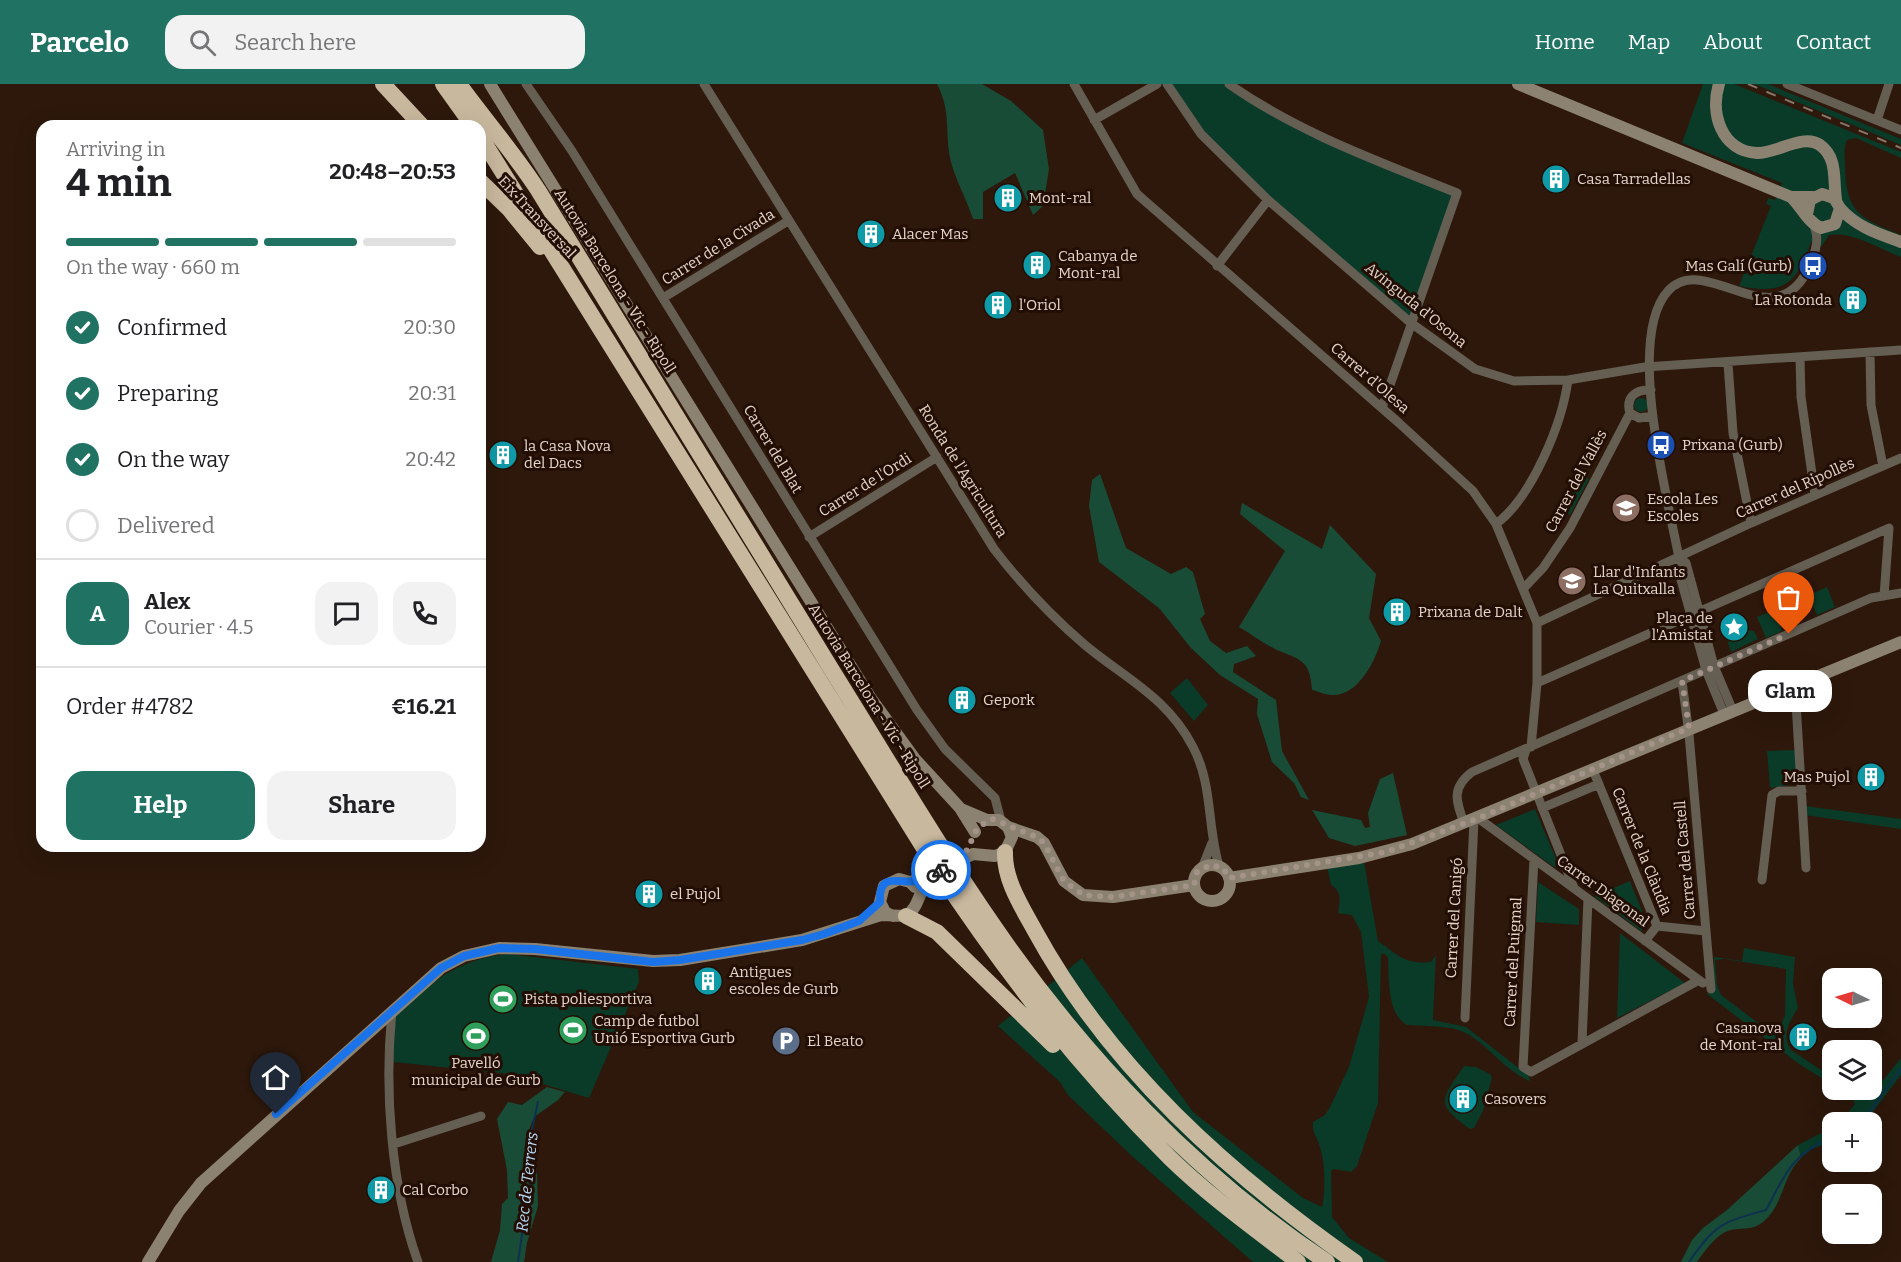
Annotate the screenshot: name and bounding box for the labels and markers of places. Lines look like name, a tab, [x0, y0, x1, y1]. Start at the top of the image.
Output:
building icon: Casa Tarradellas	[1540, 163, 1572, 195]
place label: Casa Tarradellas	[1577, 170, 1691, 188]
building icon: Mont-ral	[992, 182, 1024, 214]
place label: Mont-ral	[1029, 189, 1091, 207]
building icon: Alacer Mas	[855, 218, 887, 250]
place label: Alacer Mas	[892, 225, 969, 243]
place label: Cabanya de Mont-ral	[1058, 247, 1137, 282]
building icon: Cabanya de Mont-ral	[1021, 249, 1053, 281]
bus stop icon: Mas Galí (Gurb)	[1797, 250, 1829, 282]
place label: Mas Galí (Gurb)	[1685, 257, 1792, 275]
building icon: La Rotonda	[1837, 284, 1869, 316]
building icon: l'Oriol	[982, 289, 1014, 321]
place label: La Rotonda	[1754, 291, 1832, 309]
place label: l'Oriol	[1019, 296, 1061, 314]
bus stop icon: Prixana (Gurb)	[1645, 429, 1677, 461]
place label: Prixana (Gurb)	[1682, 436, 1783, 454]
place label: la Casa Nova del Dacs	[524, 437, 611, 472]
building icon: la Casa Nova del Dacs	[487, 439, 519, 471]
place label: Escola Les Escoles	[1647, 490, 1718, 525]
school or university icon: Escola Les Escoles	[1610, 492, 1642, 524]
place label: Llar d'Infants La Quitxalla	[1593, 563, 1685, 598]
school or university icon: Llar d'Infants La Quitxalla	[1556, 565, 1588, 597]
pin	[1763, 572, 1814, 634]
building icon: Prixana de Dalt	[1381, 596, 1413, 628]
place label: Prixana de Dalt	[1418, 603, 1523, 621]
place label: Plaça de l'Amistat	[1652, 609, 1714, 644]
place icon: Plaça de l'Amistat	[1718, 611, 1750, 643]
callout: Glam	[1747, 670, 1831, 712]
building icon: Gepork	[946, 684, 978, 716]
place label: Gepork	[983, 691, 1035, 709]
building icon: Mas Pujol	[1855, 761, 1887, 793]
place label: Mas Pujol	[1783, 768, 1850, 786]
building icon: el Pujol	[633, 878, 665, 910]
place label: el Pujol	[670, 885, 721, 903]
place label: Antigues escoles de Gurb	[729, 963, 838, 998]
building icon: Antigues escoles de Gurb	[692, 965, 724, 997]
sports icon: Pista poliesportiva	[487, 983, 519, 1015]
place label: Pista poliesportiva	[524, 990, 652, 1008]
place label: Camp de futbol Unió Esportiva Gurb	[594, 1012, 735, 1047]
sports icon: Camp de futbol Unió Esportiva Gurb	[557, 1014, 589, 1046]
place label: Casanova de Mont-ral	[1700, 1019, 1782, 1054]
sports icon: Pavelló municipal de Gurb	[460, 1020, 492, 1052]
building icon: Casanova de Mont-ral	[1787, 1021, 1819, 1053]
parking icon: El Beato	[770, 1025, 802, 1057]
place label: El Beato	[807, 1032, 863, 1050]
pin	[250, 1052, 301, 1114]
place label: Pavelló municipal de Gurb	[411, 1054, 541, 1089]
building icon: Casovers	[1447, 1083, 1479, 1115]
place label: Casovers	[1484, 1090, 1547, 1108]
building icon: Cal Corbo	[365, 1174, 397, 1206]
place label: Cal Corbo	[402, 1181, 468, 1199]

